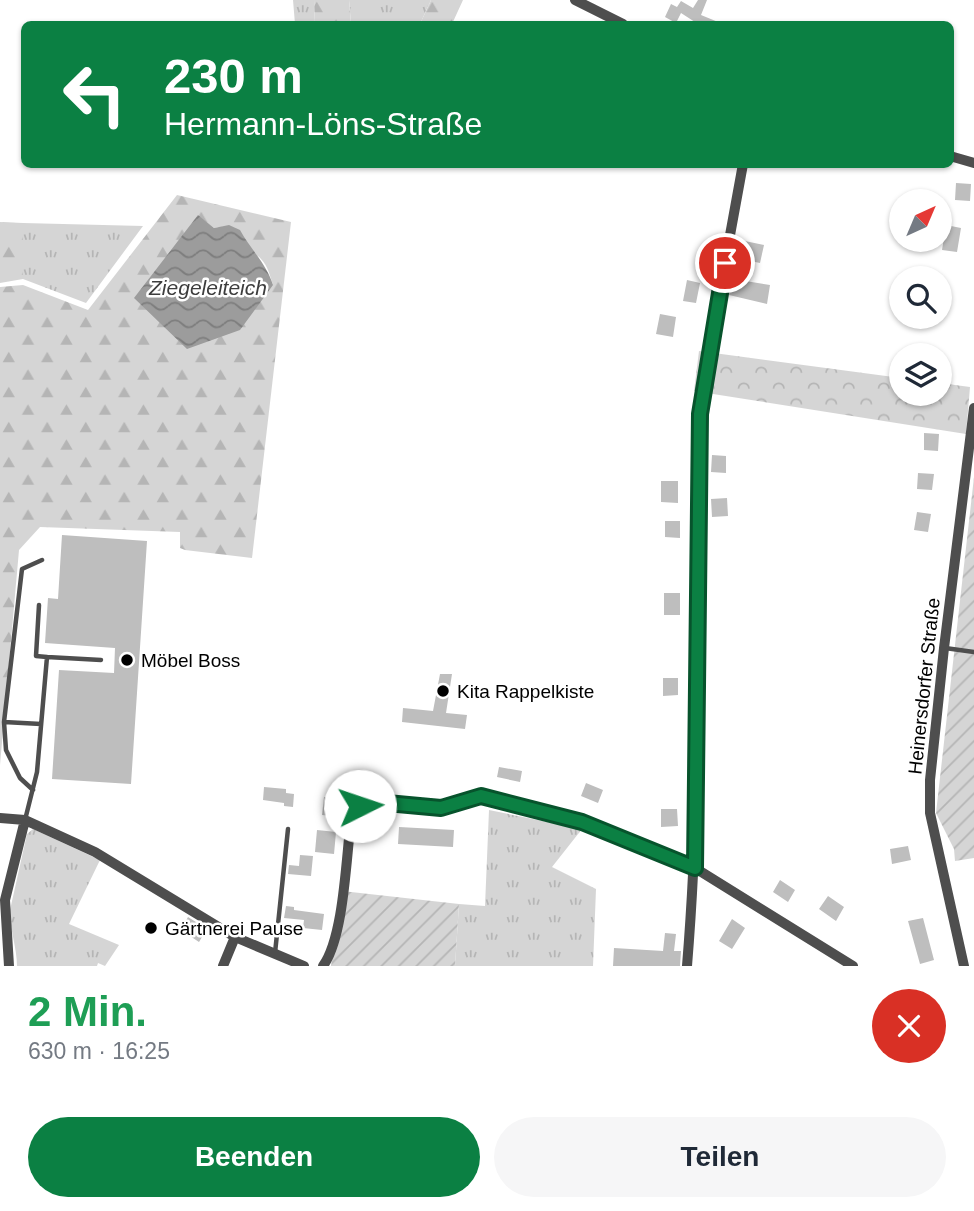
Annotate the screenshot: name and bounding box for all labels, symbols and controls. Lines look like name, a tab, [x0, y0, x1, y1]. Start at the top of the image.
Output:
icon: left	[49, 49, 140, 140]
text: 230 m	[164, 49, 303, 103]
text: Hermann-Löns-Straße	[164, 106, 482, 142]
north arrow	[889, 189, 952, 252]
map controls	[889, 189, 952, 406]
pin	[695, 233, 755, 293]
icon: arrive	[706, 244, 744, 282]
button: search	[889, 266, 952, 329]
water label: Ziegeleiteich	[148, 276, 267, 299]
button: layers	[889, 343, 952, 406]
street label: Heinersdorfer Straße	[904, 597, 944, 775]
place label: Möbel Boss	[141, 650, 240, 671]
marker: Möbel Boss	[119, 652, 135, 668]
place label: Kita Rappelkiste	[457, 681, 594, 702]
marker: Kita Rappelkiste	[435, 683, 451, 699]
position arrow	[323, 769, 397, 843]
place label: Gärtnerei Pause	[165, 918, 303, 939]
marker: Gärtnerei Pause	[143, 920, 159, 936]
text: 2 Min.	[28, 988, 147, 1035]
button: close	[872, 989, 946, 1063]
text: 630 m · 16:25	[28, 1038, 170, 1064]
button: Beenden	[28, 1117, 480, 1197]
button: Teilen	[494, 1117, 946, 1197]

